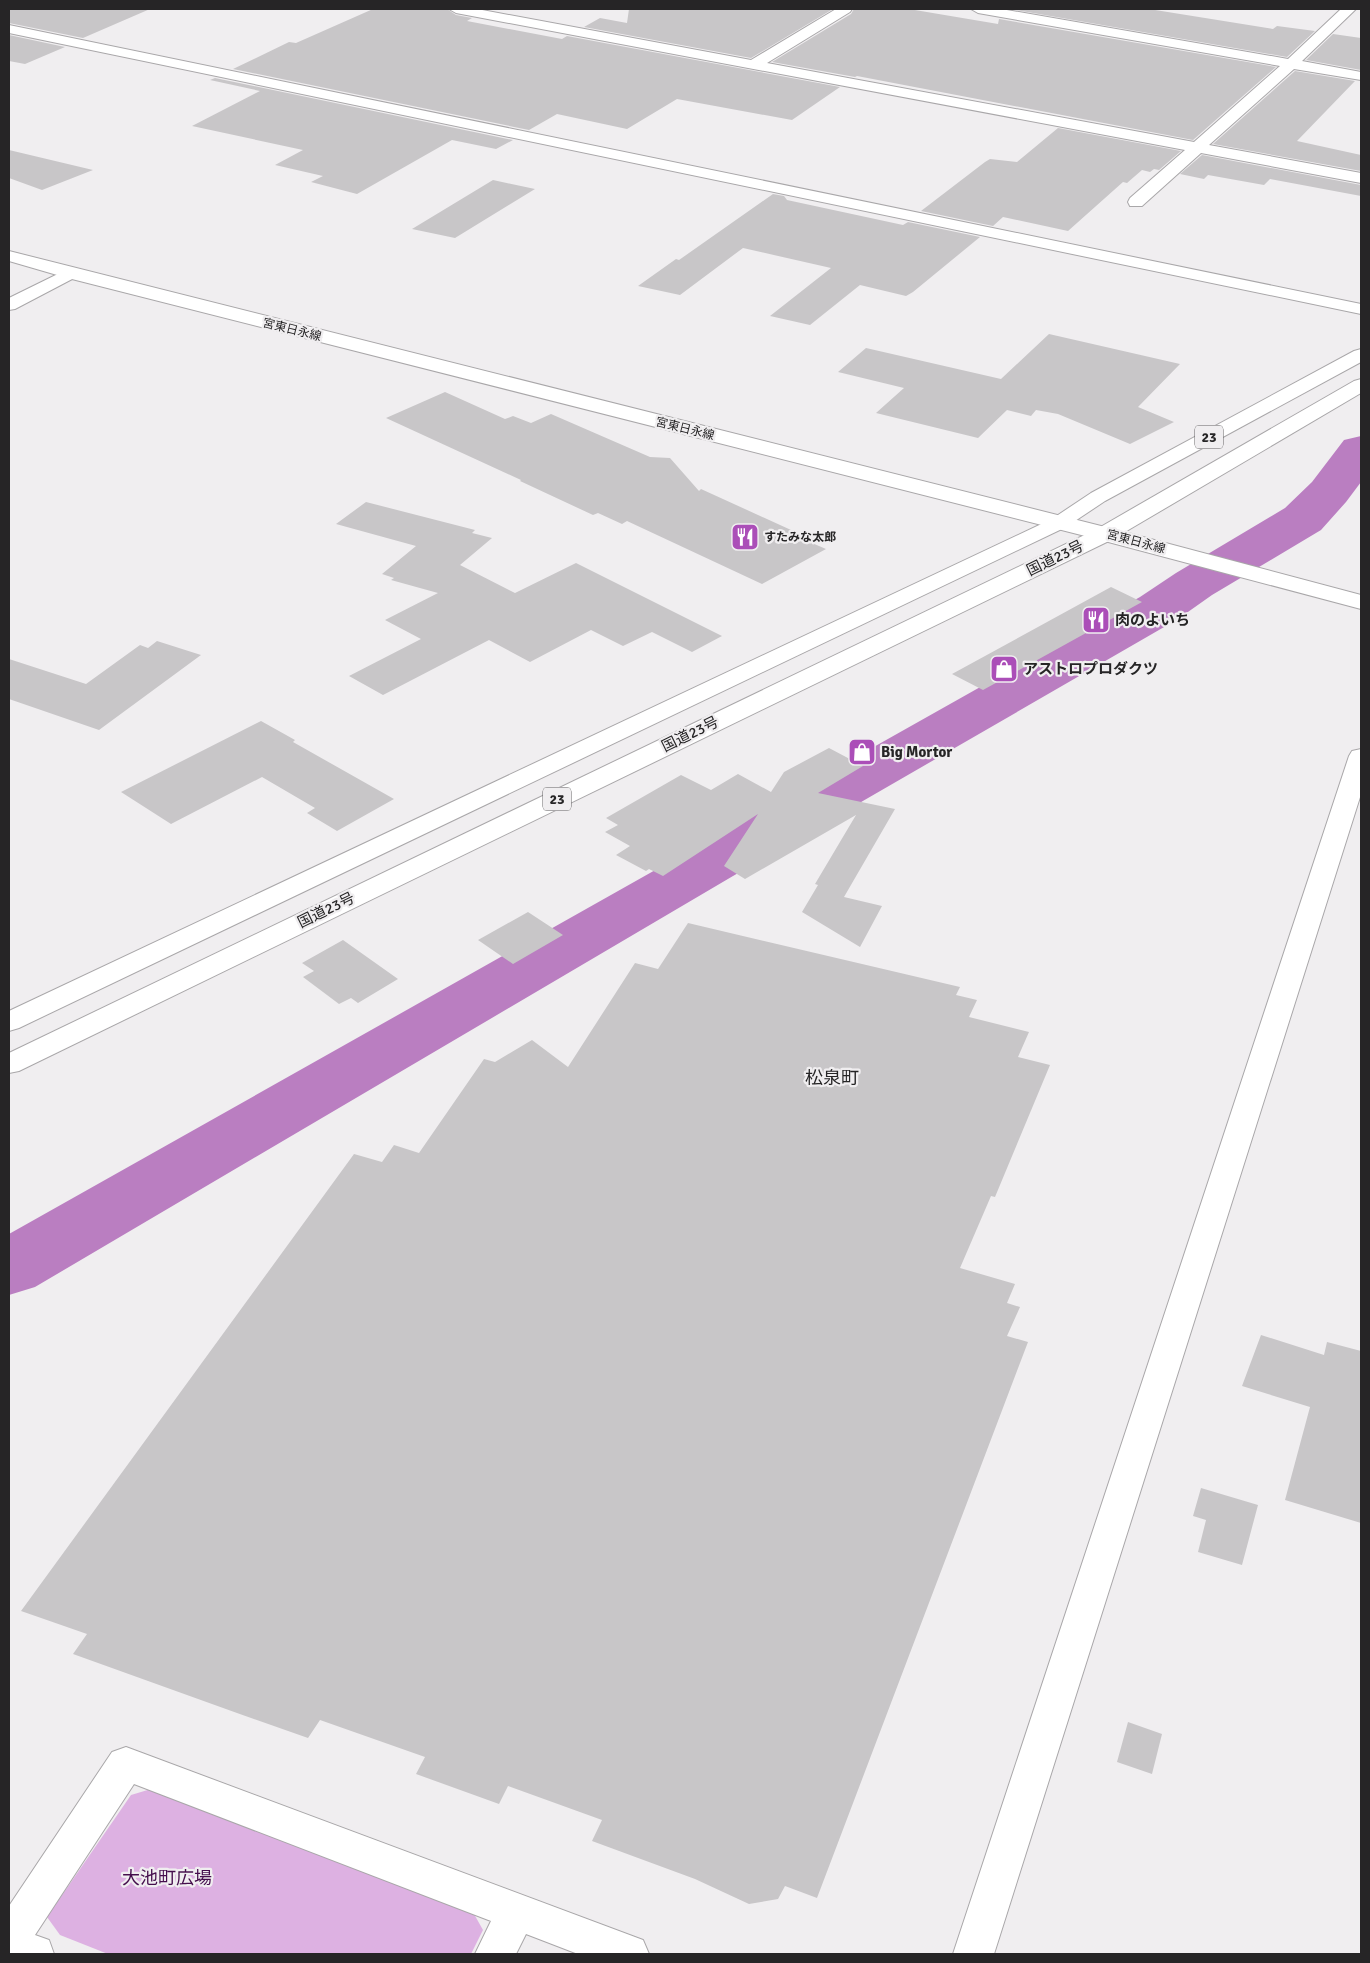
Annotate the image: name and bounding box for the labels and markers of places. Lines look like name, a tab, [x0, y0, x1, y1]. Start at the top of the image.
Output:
restaurant icon: すたみな太郎	[730, 522, 760, 552]
place label: すたみな太郎	[764, 530, 836, 545]
restaurant icon: 肉のよいち	[1081, 605, 1111, 635]
place label: 肉のよいち	[1115, 611, 1190, 629]
shop icon: アストロプロダクツ	[989, 654, 1019, 684]
place label: アストロプロダクツ	[1023, 660, 1158, 678]
shop icon: Big Mortor	[847, 737, 877, 767]
place label: Big Mortor	[881, 743, 952, 761]

